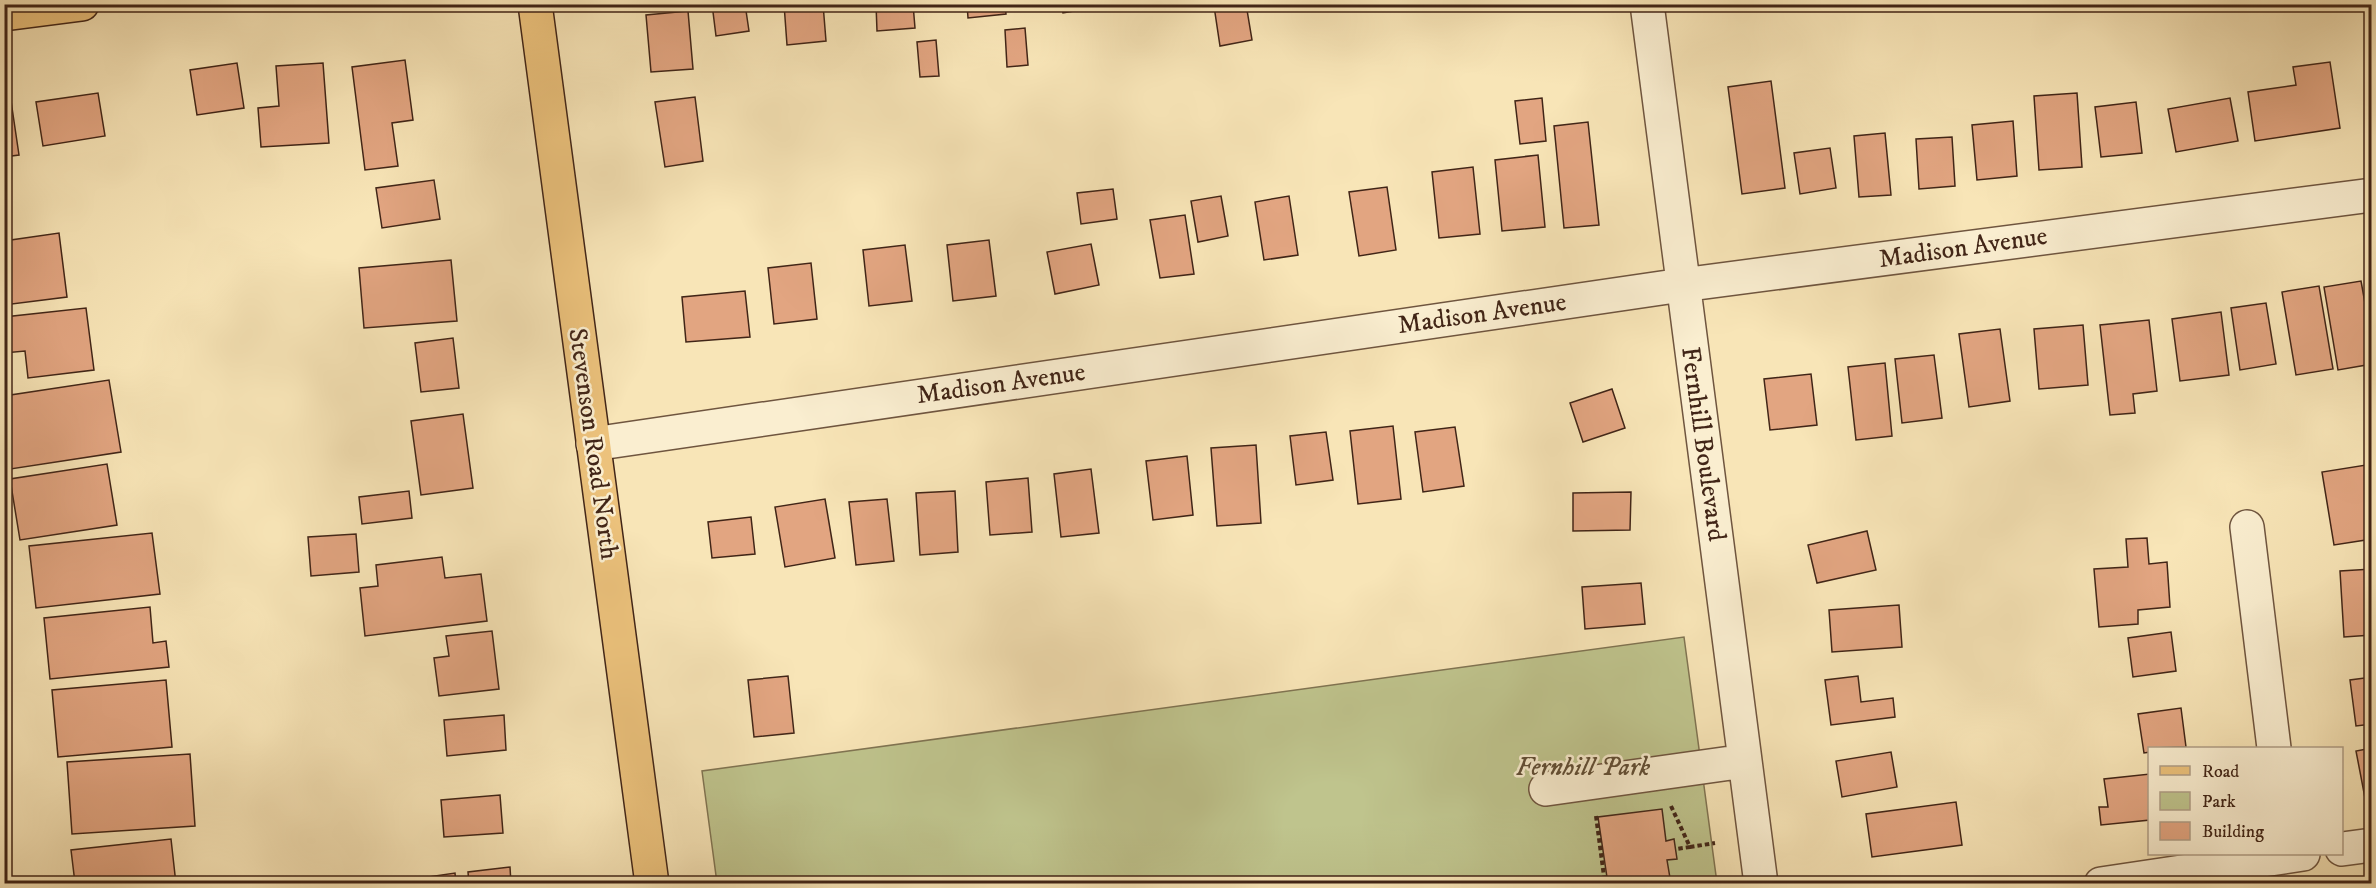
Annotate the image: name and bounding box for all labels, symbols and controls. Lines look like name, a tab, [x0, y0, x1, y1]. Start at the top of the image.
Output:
street label: Madison Avenue	[1877, 220, 2049, 276]
street label: Madison Avenue	[1396, 286, 1568, 342]
street label: Stevenson Road North	[560, 326, 626, 562]
street label: Fernhill Boulevard	[1673, 345, 1733, 543]
street label: Madison Avenue	[915, 356, 1087, 412]
legend	[2148, 747, 2343, 855]
park label: Fernhill Park	[1516, 751, 1650, 784]
text: Road	[2202, 761, 2239, 783]
text: Park	[2202, 791, 2236, 813]
text: Building	[2202, 821, 2264, 843]

